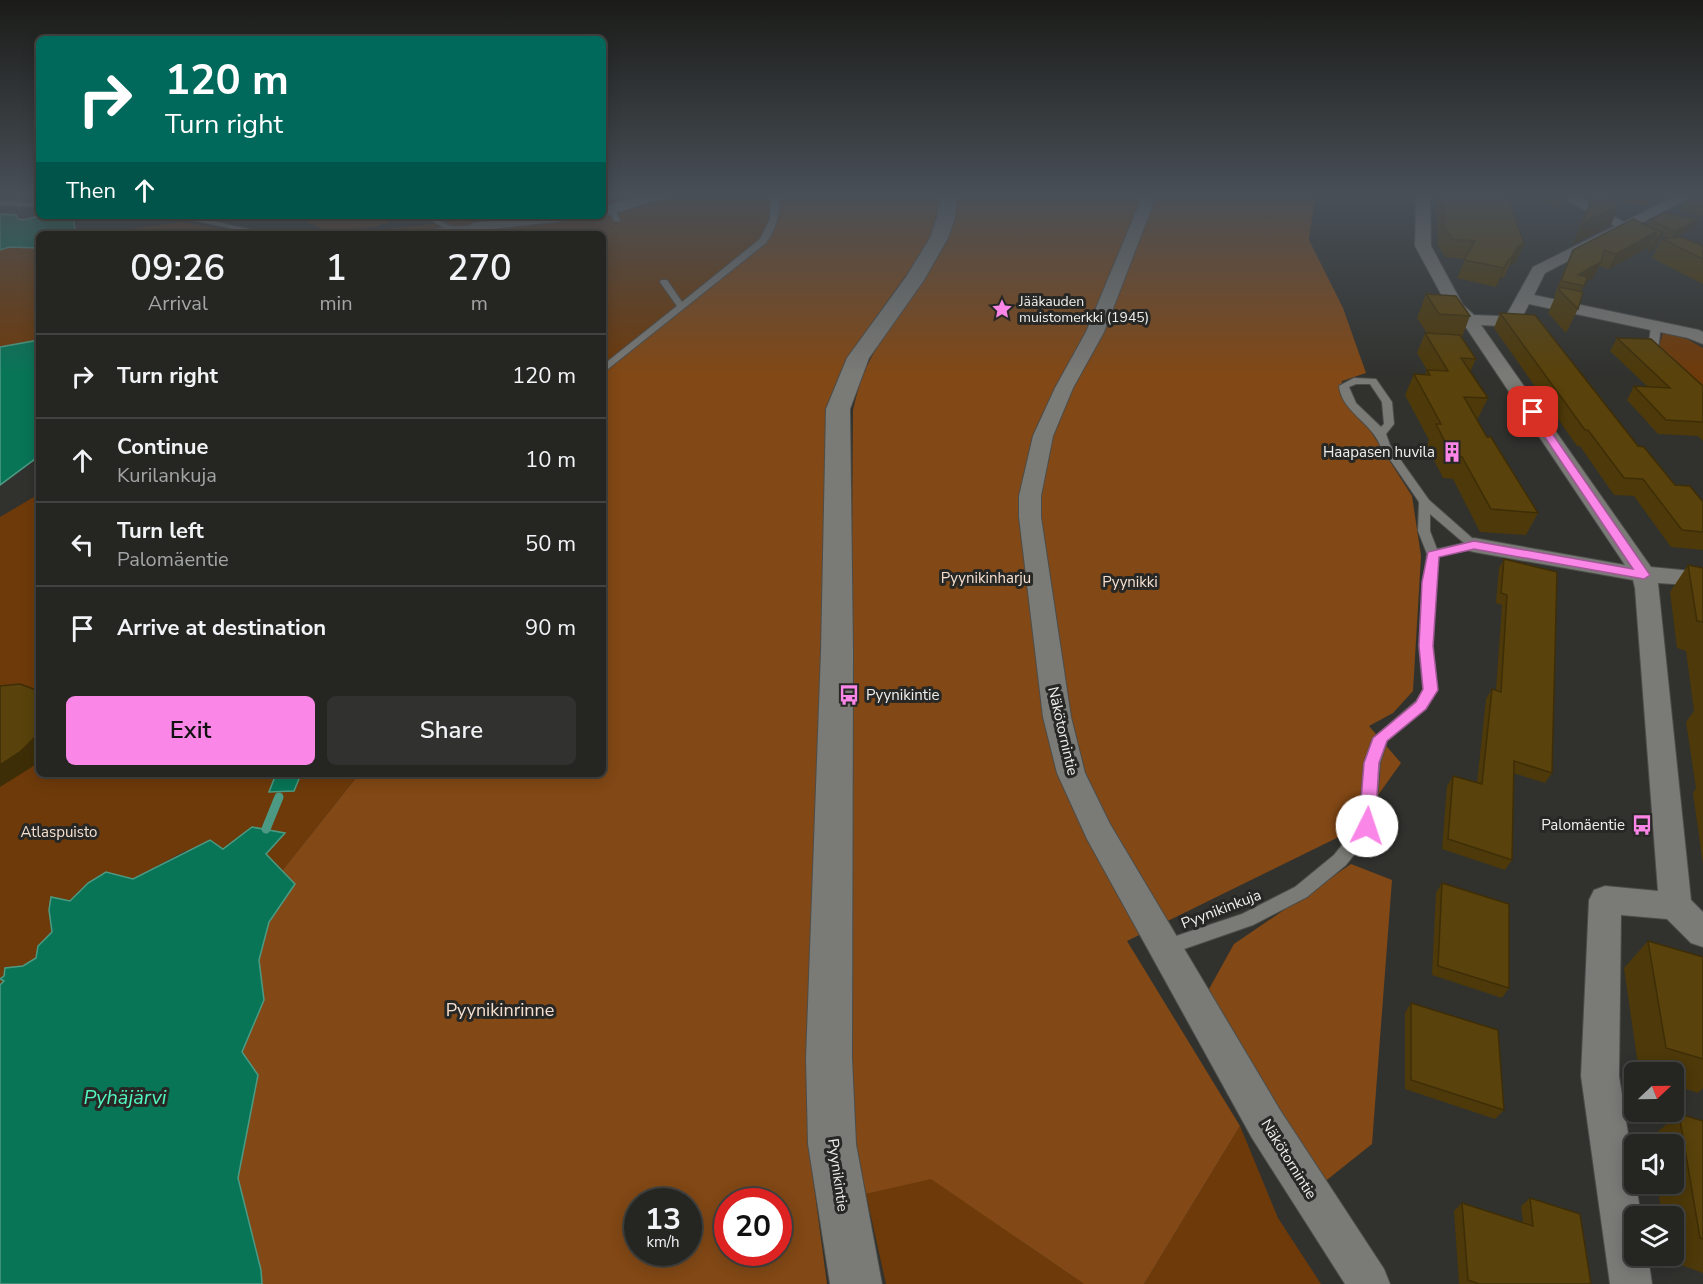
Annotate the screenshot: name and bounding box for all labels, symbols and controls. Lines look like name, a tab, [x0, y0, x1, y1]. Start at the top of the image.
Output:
text: 120 m	[165, 52, 289, 109]
icon: right	[66, 60, 144, 138]
text: Turn right	[165, 106, 283, 143]
icon: ahead	[128, 174, 161, 207]
text: Then	[66, 176, 116, 206]
text: 09:26	[130, 244, 225, 293]
text: 1	[325, 244, 347, 293]
text: 270	[447, 244, 512, 293]
text: Arrival	[148, 290, 208, 317]
text: min	[320, 290, 353, 317]
text: m	[471, 290, 488, 317]
place label: Jääkauden muistomerkki (1945)	[1018, 292, 1149, 327]
place icon: Jääkauden muistomerkki (1945)	[990, 297, 1014, 321]
icon: right	[66, 360, 99, 393]
text: Turn right	[117, 361, 218, 391]
text: 120 m	[512, 361, 576, 391]
pin	[1507, 386, 1558, 437]
icon: arrive	[1516, 395, 1549, 428]
text: Continue	[117, 432, 208, 462]
building icon: Haapasen huvila	[1440, 440, 1464, 464]
place label: Haapasen huvila	[1323, 442, 1435, 462]
icon: ahead	[66, 444, 99, 477]
text: 10 m	[525, 445, 576, 475]
text: Kurilankuja	[117, 462, 217, 489]
text: Turn left	[117, 516, 204, 546]
icon: left	[66, 528, 99, 561]
text: 50 m	[525, 529, 576, 559]
text: Palomäentie	[117, 546, 229, 573]
park label: Pyynikinharju	[941, 568, 1031, 588]
park label: Pyynikki	[1102, 572, 1158, 592]
icon: arrive	[66, 612, 99, 645]
text: Arrive at destination	[117, 613, 326, 643]
text: 90 m	[525, 613, 576, 643]
bus stop icon: Pyynikintie	[837, 683, 861, 707]
place label: Pyynikintie	[866, 685, 939, 705]
street label: Näkötornintie	[1043, 685, 1083, 777]
button: Exit	[66, 696, 315, 765]
button: Share	[327, 696, 576, 765]
position arrow	[1335, 794, 1399, 858]
bus stop icon: Palomäentie	[1630, 813, 1654, 837]
place label: Palomäentie	[1541, 815, 1625, 835]
park label: Atlaspuisto	[21, 822, 97, 842]
street label: Pyynikinkuja	[1178, 885, 1264, 933]
park label: Pyynikinrinne	[446, 998, 554, 1022]
north arrow	[1624, 1062, 1684, 1122]
map controls	[1624, 1062, 1684, 1266]
water label: Pyhäjärvi	[84, 1084, 167, 1111]
street label: Näkötornintie	[1256, 1115, 1322, 1203]
button: sound	[1624, 1134, 1684, 1194]
street label: Pyynikintie	[823, 1137, 853, 1213]
speed limit sign: 20	[714, 1188, 792, 1266]
text: 13	[645, 1199, 681, 1240]
button: layers	[1624, 1206, 1684, 1266]
text: km/h	[646, 1232, 680, 1252]

